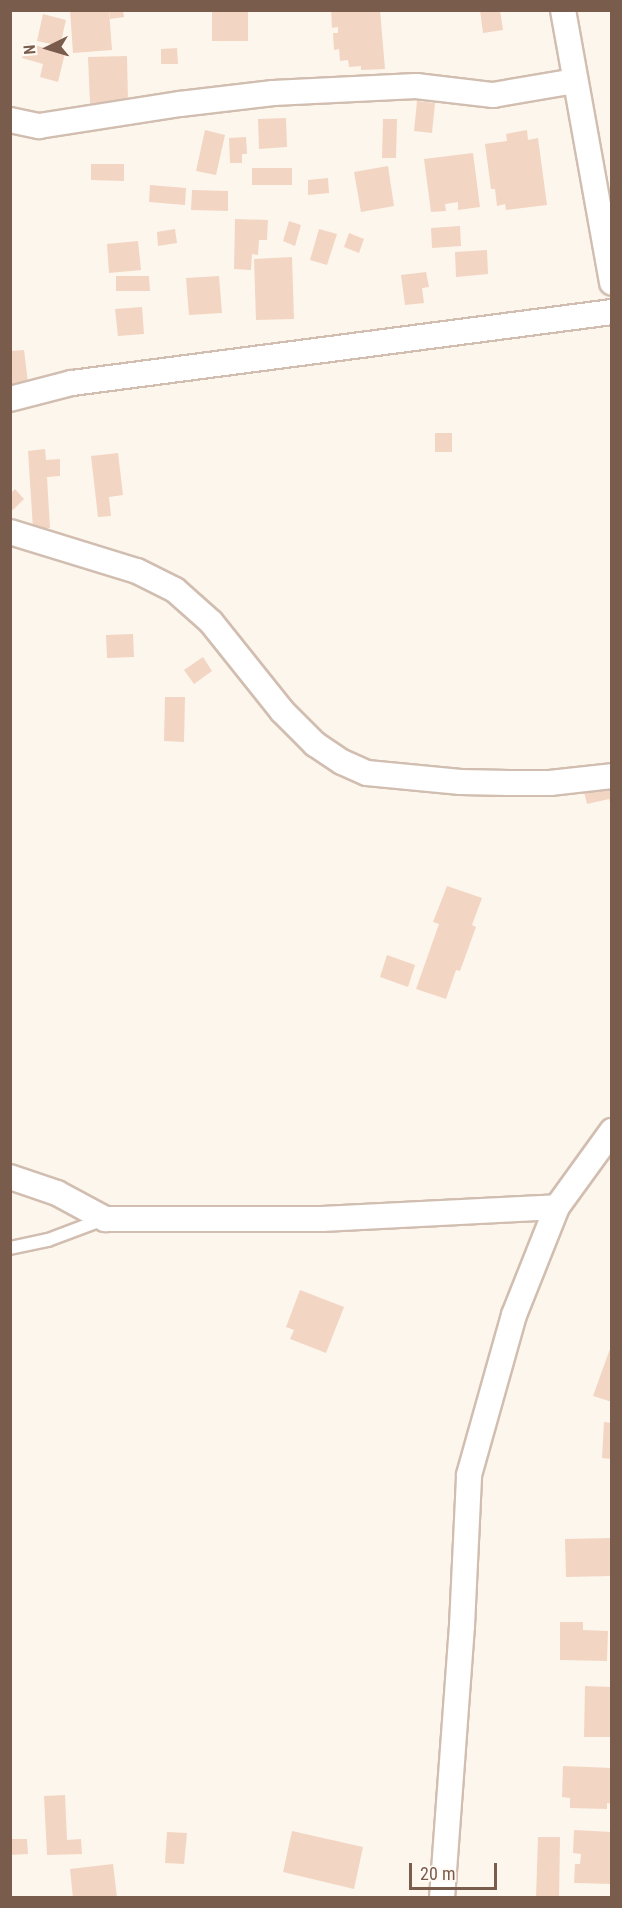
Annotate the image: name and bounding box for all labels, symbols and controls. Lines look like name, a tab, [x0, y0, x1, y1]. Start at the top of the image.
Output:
north arrow	[18, 18, 78, 78]
text: N	[20, 44, 39, 55]
scale bar	[412, 1851, 500, 1889]
text: 20 m	[420, 1863, 455, 1884]

